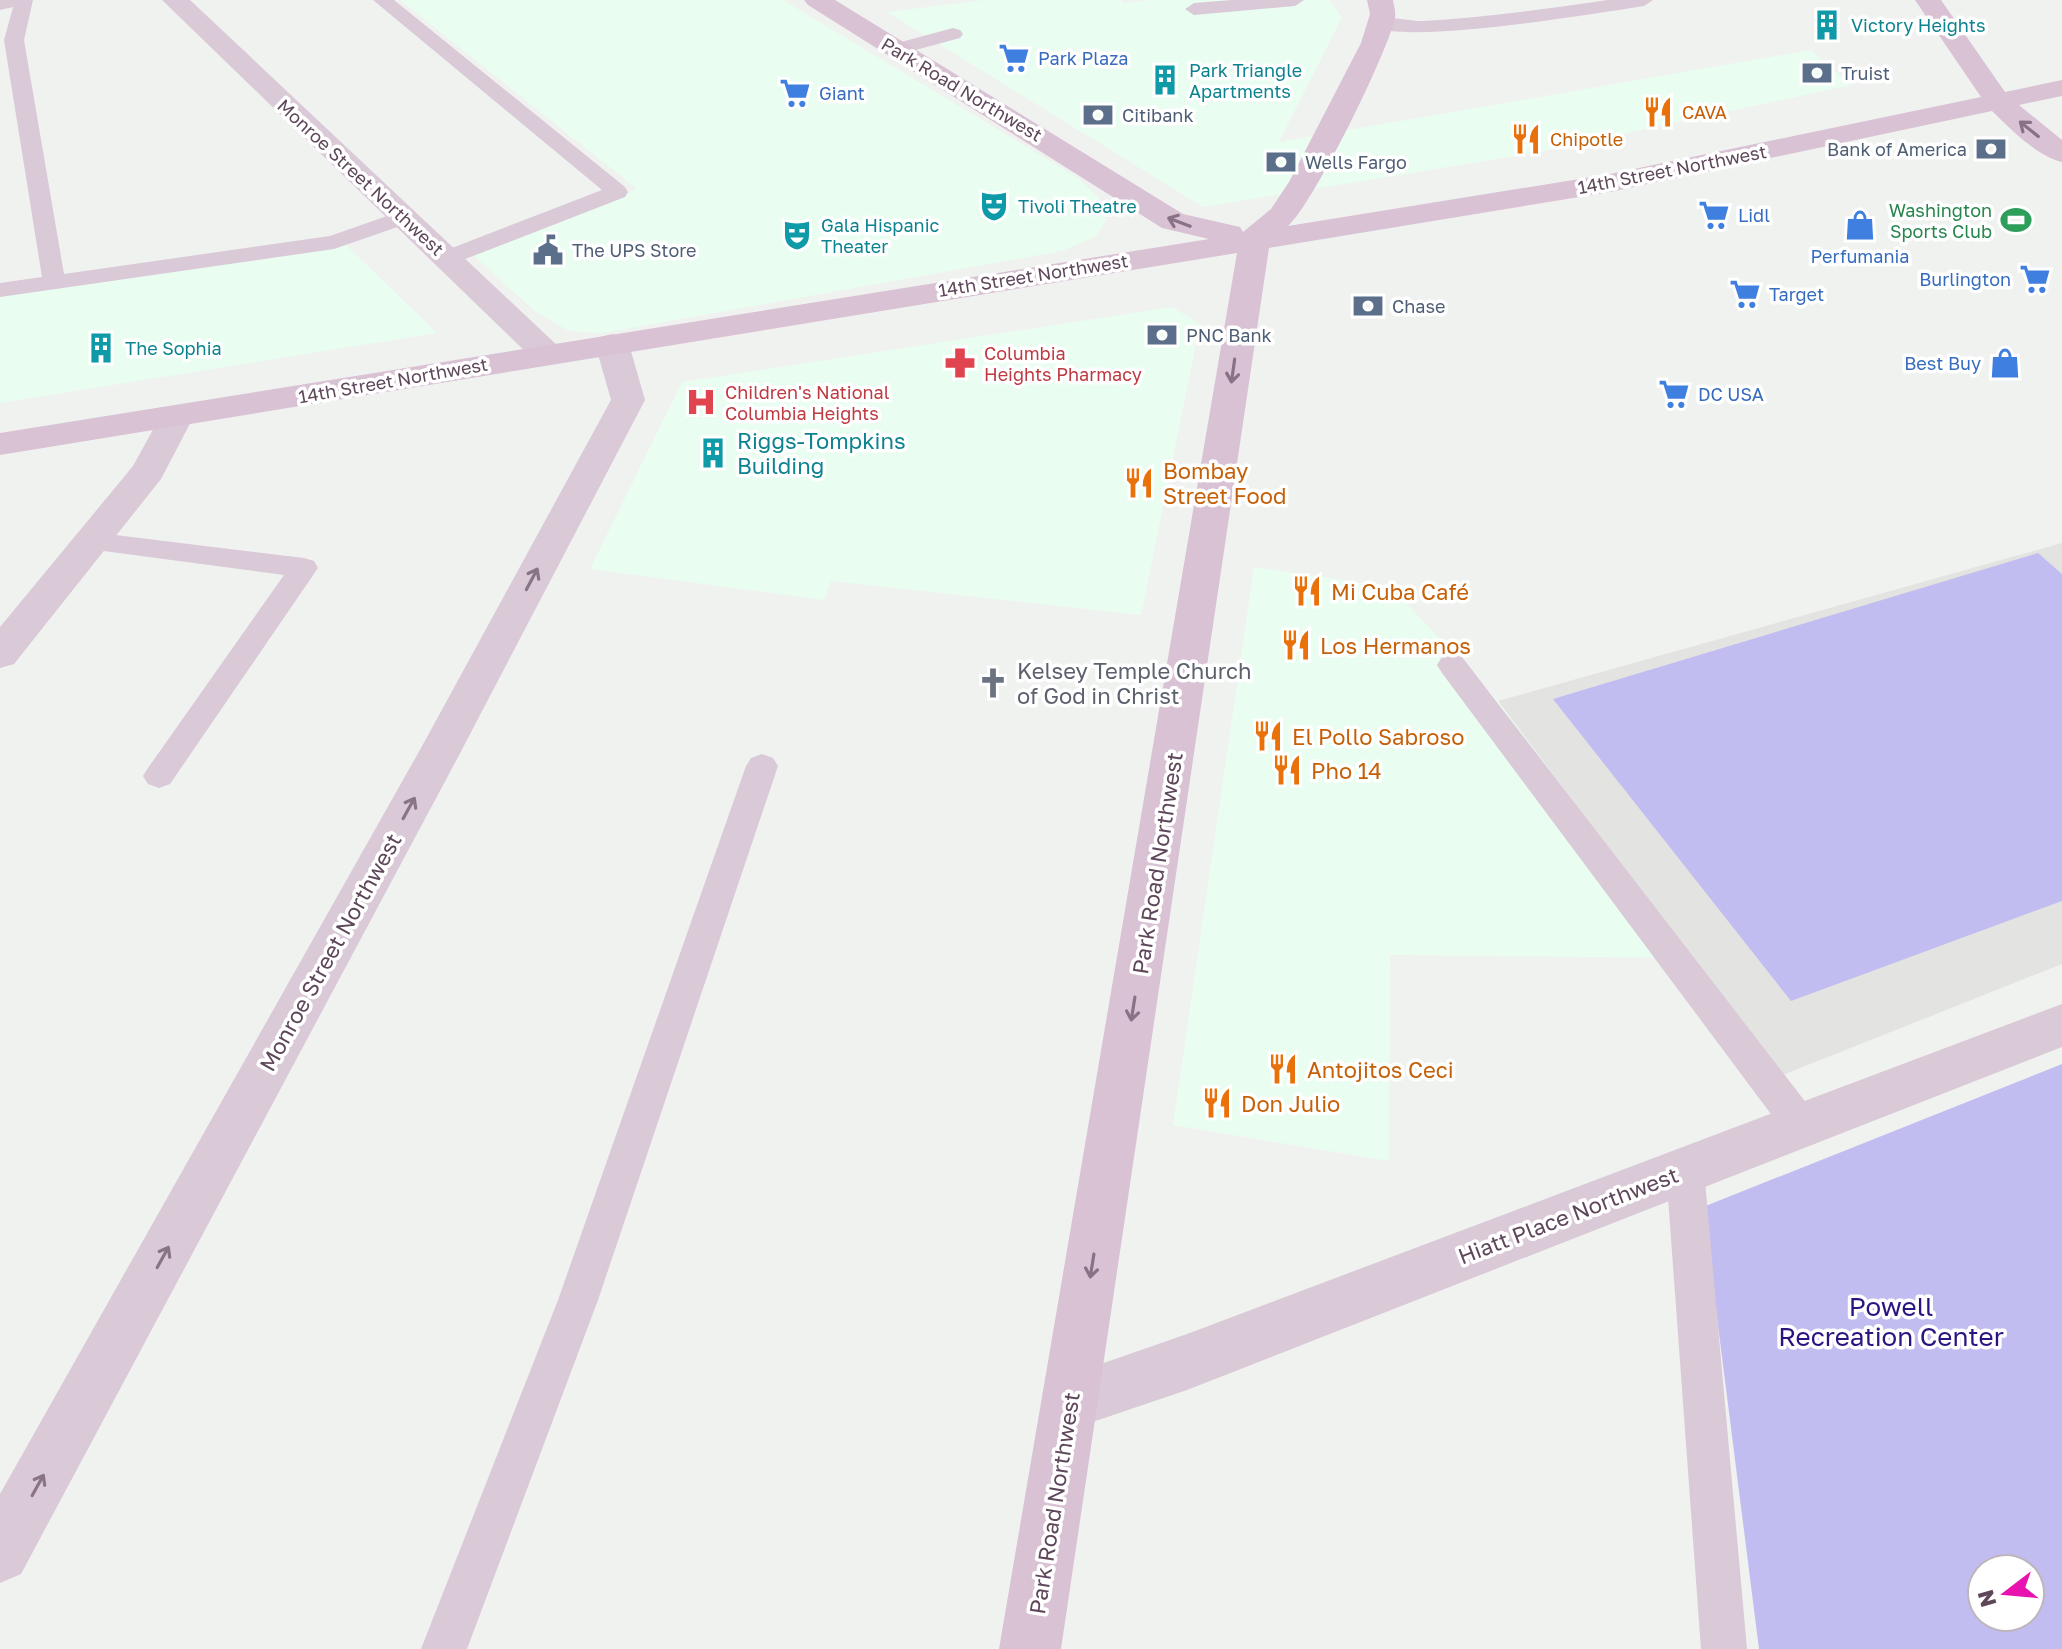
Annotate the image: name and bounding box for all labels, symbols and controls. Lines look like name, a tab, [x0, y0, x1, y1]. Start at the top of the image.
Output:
building icon: Victory Heights	[1810, 8, 1844, 42]
place label: Victory Heights	[1851, 14, 1985, 36]
street label: Park Road Northwest	[878, 32, 1046, 146]
supermarket icon: Park Plaza	[997, 41, 1031, 75]
place label: Park Plaza	[1038, 47, 1129, 69]
bank icon: Truist	[1800, 56, 1834, 90]
place label: Park Triangle Apartments	[1189, 59, 1302, 102]
place label: Truist	[1841, 62, 1890, 84]
building icon: Park Triangle Apartments	[1148, 63, 1182, 97]
supermarket icon: Giant	[778, 76, 812, 110]
place label: Giant	[819, 82, 865, 104]
street label: Monroe Street Northwest	[273, 94, 449, 260]
restaurant icon: CAVA	[1641, 95, 1675, 129]
bank icon: Citibank	[1081, 98, 1115, 132]
place label: CAVA	[1682, 101, 1727, 123]
place label: Citibank	[1122, 104, 1194, 126]
one-way arrow	[2019, 120, 2039, 138]
restaurant icon: Chipotle	[1509, 122, 1543, 156]
place label: Chipotle	[1550, 128, 1623, 150]
bank icon: Bank of America	[1974, 132, 2008, 166]
place label: Bank of America	[1827, 138, 1967, 160]
street label: 14th Street Northwest	[1576, 140, 1768, 198]
bank icon: Wells Fargo	[1264, 145, 1298, 179]
place label: Wells Fargo	[1305, 151, 1407, 173]
theatre icon: Tivoli Theatre	[977, 189, 1011, 223]
place label: Tivoli Theatre	[1018, 195, 1137, 217]
supermarket icon: Lidl	[1697, 198, 1731, 232]
place label: Washington Sports Club	[1889, 199, 1992, 242]
sports icon: Washington Sports Club	[1999, 203, 2033, 237]
place label: Lidl	[1738, 204, 1770, 226]
shop icon: Perfumania	[1843, 208, 1877, 242]
place label: Gala Hispanic Theater	[821, 214, 939, 257]
one-way arrow	[1167, 214, 1192, 228]
theatre icon: Gala Hispanic Theater	[780, 218, 814, 252]
public building icon: The UPS Store	[531, 233, 565, 267]
place label: The UPS Store	[572, 239, 697, 261]
place label: Perfumania	[1810, 245, 1910, 267]
street label: 14th Street Northwest	[937, 249, 1129, 301]
supermarket icon: Burlington	[2018, 262, 2052, 296]
place label: Burlington	[1919, 268, 2011, 290]
supermarket icon: Target	[1728, 277, 1762, 311]
place label: Target	[1769, 283, 1824, 305]
bank icon: Chase	[1351, 289, 1385, 323]
place label: Chase	[1392, 295, 1445, 317]
bank icon: PNC Bank	[1145, 318, 1179, 352]
place label: PNC Bank	[1186, 324, 1272, 346]
building icon: The Sophia	[84, 331, 118, 365]
place label: The Sophia	[125, 337, 222, 359]
place label: Columbia Heights Pharmacy	[984, 342, 1142, 385]
pharmacy icon: Columbia Heights Pharmacy	[943, 346, 977, 380]
shop icon: Best Buy	[1988, 346, 2022, 380]
place label: Best Buy	[1904, 352, 1981, 374]
street label: 14th Street Northwest	[297, 353, 489, 407]
one-way arrow	[1225, 357, 1240, 383]
supermarket icon: DC USA	[1657, 377, 1691, 411]
place label: Children's National Columbia Heights	[725, 381, 890, 424]
place label: DC USA	[1698, 383, 1764, 405]
hospital icon: Children's National Columbia Heights	[684, 385, 718, 419]
place label: Riggs-Tompkins Building	[737, 427, 906, 479]
building icon: Riggs-Tompkins Building	[696, 436, 730, 470]
place label: Bombay Street Food	[1163, 457, 1286, 509]
restaurant icon: Bombay Street Food	[1122, 466, 1156, 500]
one-way arrow	[525, 568, 541, 591]
restaurant icon: Mi Cuba Café	[1290, 574, 1324, 608]
place label: Mi Cuba Café	[1331, 578, 1469, 605]
restaurant icon: Los Hermanos	[1279, 628, 1313, 662]
place label: Los Hermanos	[1320, 632, 1471, 659]
place label: Kelsey Temple Church of God in Christ	[1017, 657, 1252, 709]
church icon: Kelsey Temple Church of God in Christ	[976, 666, 1010, 700]
restaurant icon: El Pollo Sabroso	[1251, 719, 1285, 753]
place label: El Pollo Sabroso	[1292, 723, 1464, 750]
street label: Park Road Northwest	[1126, 750, 1188, 976]
restaurant icon: Pho 14	[1270, 753, 1304, 787]
place label: Pho 14	[1311, 757, 1382, 784]
one-way arrow	[402, 797, 418, 820]
street label: Monroe Street Northwest	[253, 828, 407, 1076]
one-way arrow	[1125, 996, 1140, 1021]
restaurant icon: Antojitos Ceci	[1266, 1052, 1300, 1086]
place label: Antojitos Ceci	[1307, 1056, 1454, 1083]
restaurant icon: Don Julio	[1200, 1086, 1234, 1120]
place label: Don Julio	[1241, 1090, 1340, 1117]
street label: Hiatt Place Northwest	[1454, 1161, 1682, 1269]
one-way arrow	[155, 1246, 171, 1269]
one-way arrow	[1084, 1253, 1099, 1278]
park label: Powell Recreation Center	[1778, 1291, 2004, 1352]
street label: Park Road Northwest	[1023, 1390, 1085, 1616]
one-way arrow	[30, 1473, 46, 1497]
north arrow	[1966, 1553, 2046, 1633]
text: N	[1971, 1587, 2002, 1610]

